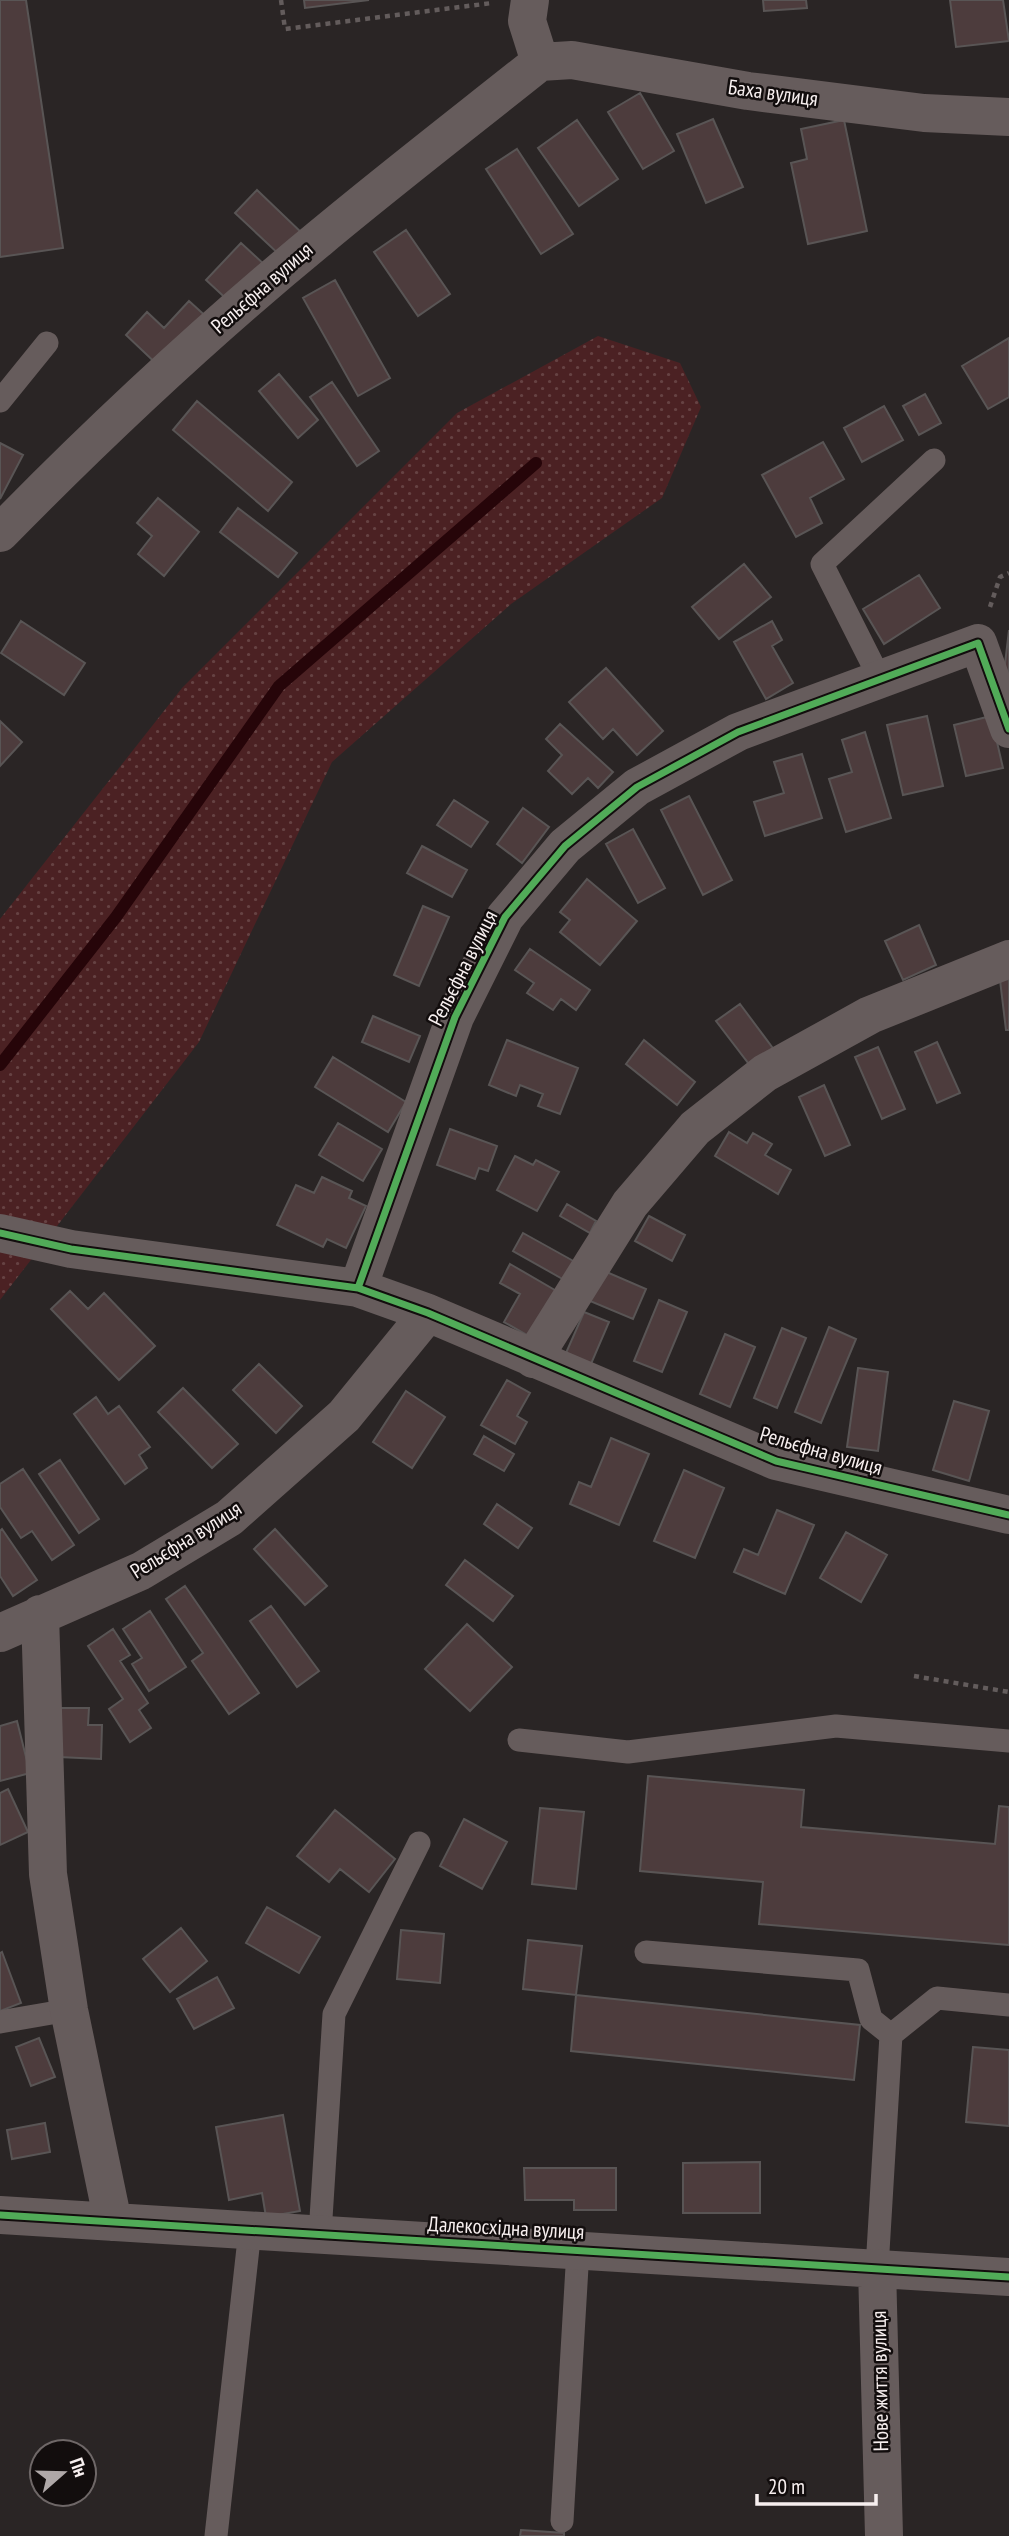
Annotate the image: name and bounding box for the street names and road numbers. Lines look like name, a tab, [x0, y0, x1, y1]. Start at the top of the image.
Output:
street label: Баха вулиця	[726, 73, 820, 112]
street label: Рельєфна вулиця	[205, 236, 318, 339]
street label: Рельєфна вулиця	[422, 905, 503, 1030]
street label: Рельєфна вулиця	[757, 1420, 886, 1481]
street label: Рельєфна вулиця	[125, 1495, 246, 1584]
street label: Далекосхідна вулиця	[427, 2210, 585, 2245]
street label: Нове життя вулиця	[865, 2311, 894, 2452]

